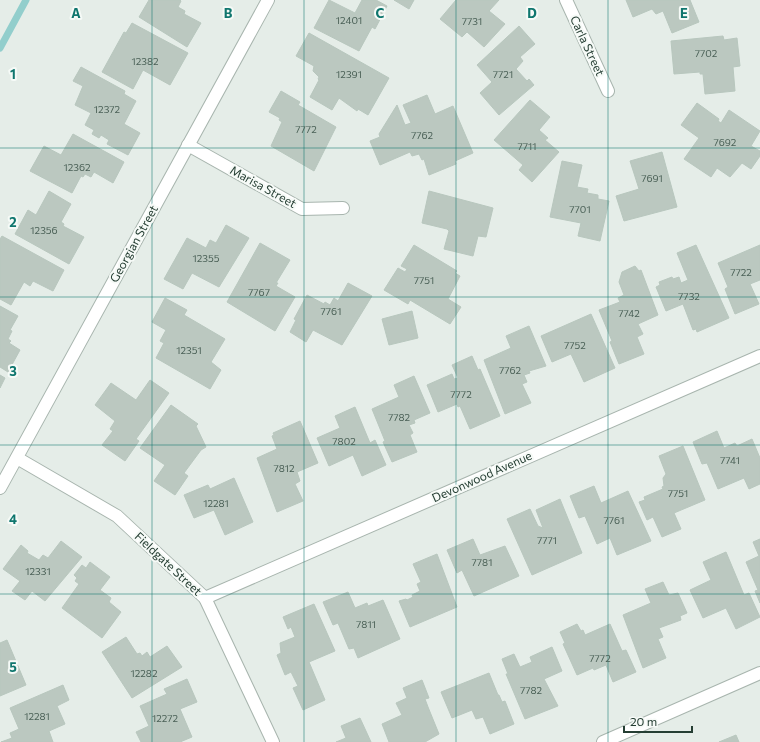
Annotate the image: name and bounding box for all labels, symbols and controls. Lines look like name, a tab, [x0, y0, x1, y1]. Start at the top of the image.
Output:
text: A	[71, 5, 81, 21]
text: B	[224, 5, 233, 21]
text: C	[376, 5, 385, 21]
text: D	[527, 5, 537, 21]
text: E	[680, 5, 688, 21]
street label: Carla Street	[568, 13, 608, 78]
house number: 12401	[336, 14, 362, 26]
house number: 7731	[462, 15, 482, 27]
house number: 7702	[695, 47, 718, 59]
house number: 12382	[131, 55, 159, 67]
text: 1	[10, 66, 16, 82]
house number: 12391	[336, 68, 362, 80]
house number: 7721	[493, 68, 513, 80]
house number: 12372	[94, 103, 121, 115]
house number: 7772	[295, 123, 317, 135]
house number: 7762	[411, 129, 434, 141]
house number: 7692	[714, 136, 737, 148]
house number: 7711	[517, 140, 537, 152]
house number: 12362	[63, 161, 91, 173]
street label: Marisa Street	[228, 162, 299, 210]
house number: 7691	[641, 172, 663, 184]
street label: Georgian Street	[106, 202, 160, 285]
house number: 7701	[569, 203, 591, 215]
text: 2	[9, 214, 17, 230]
house number: 12356	[30, 224, 58, 236]
house number: 12355	[192, 252, 220, 264]
house number: 7722	[730, 266, 752, 278]
house number: 7751	[414, 274, 434, 286]
house number: 7767	[248, 286, 270, 298]
house number: 7732	[678, 290, 700, 302]
house number: 7761	[321, 305, 341, 317]
house number: 7742	[618, 307, 640, 319]
house number: 7752	[564, 339, 586, 351]
house number: 12351	[176, 344, 202, 356]
text: 3	[9, 363, 17, 379]
house number: 7762	[499, 364, 522, 376]
house number: 7772	[450, 388, 472, 400]
house number: 7782	[388, 411, 411, 423]
house number: 7802	[332, 435, 356, 447]
street label: Devonwood Avenue	[429, 448, 534, 504]
house number: 7741	[720, 454, 740, 466]
house number: 7812	[273, 462, 295, 474]
house number: 7751	[668, 487, 688, 499]
house number: 12281	[203, 497, 229, 509]
text: 4	[9, 511, 17, 527]
house number: 7761	[604, 514, 624, 526]
street label: Fieldgate Street	[132, 529, 205, 598]
house number: 7771	[537, 534, 557, 546]
house number: 7781	[472, 556, 492, 568]
house number: 12331	[25, 565, 51, 577]
house number: 7811	[356, 618, 376, 630]
house number: 7772	[589, 652, 611, 664]
text: 5	[9, 659, 17, 675]
house number: 12282	[131, 667, 158, 679]
house number: 7782	[520, 684, 543, 696]
scale bar	[624, 708, 692, 734]
house number: 12281	[24, 710, 50, 722]
house number: 12272	[152, 712, 179, 724]
text: 20 m	[630, 714, 657, 728]

